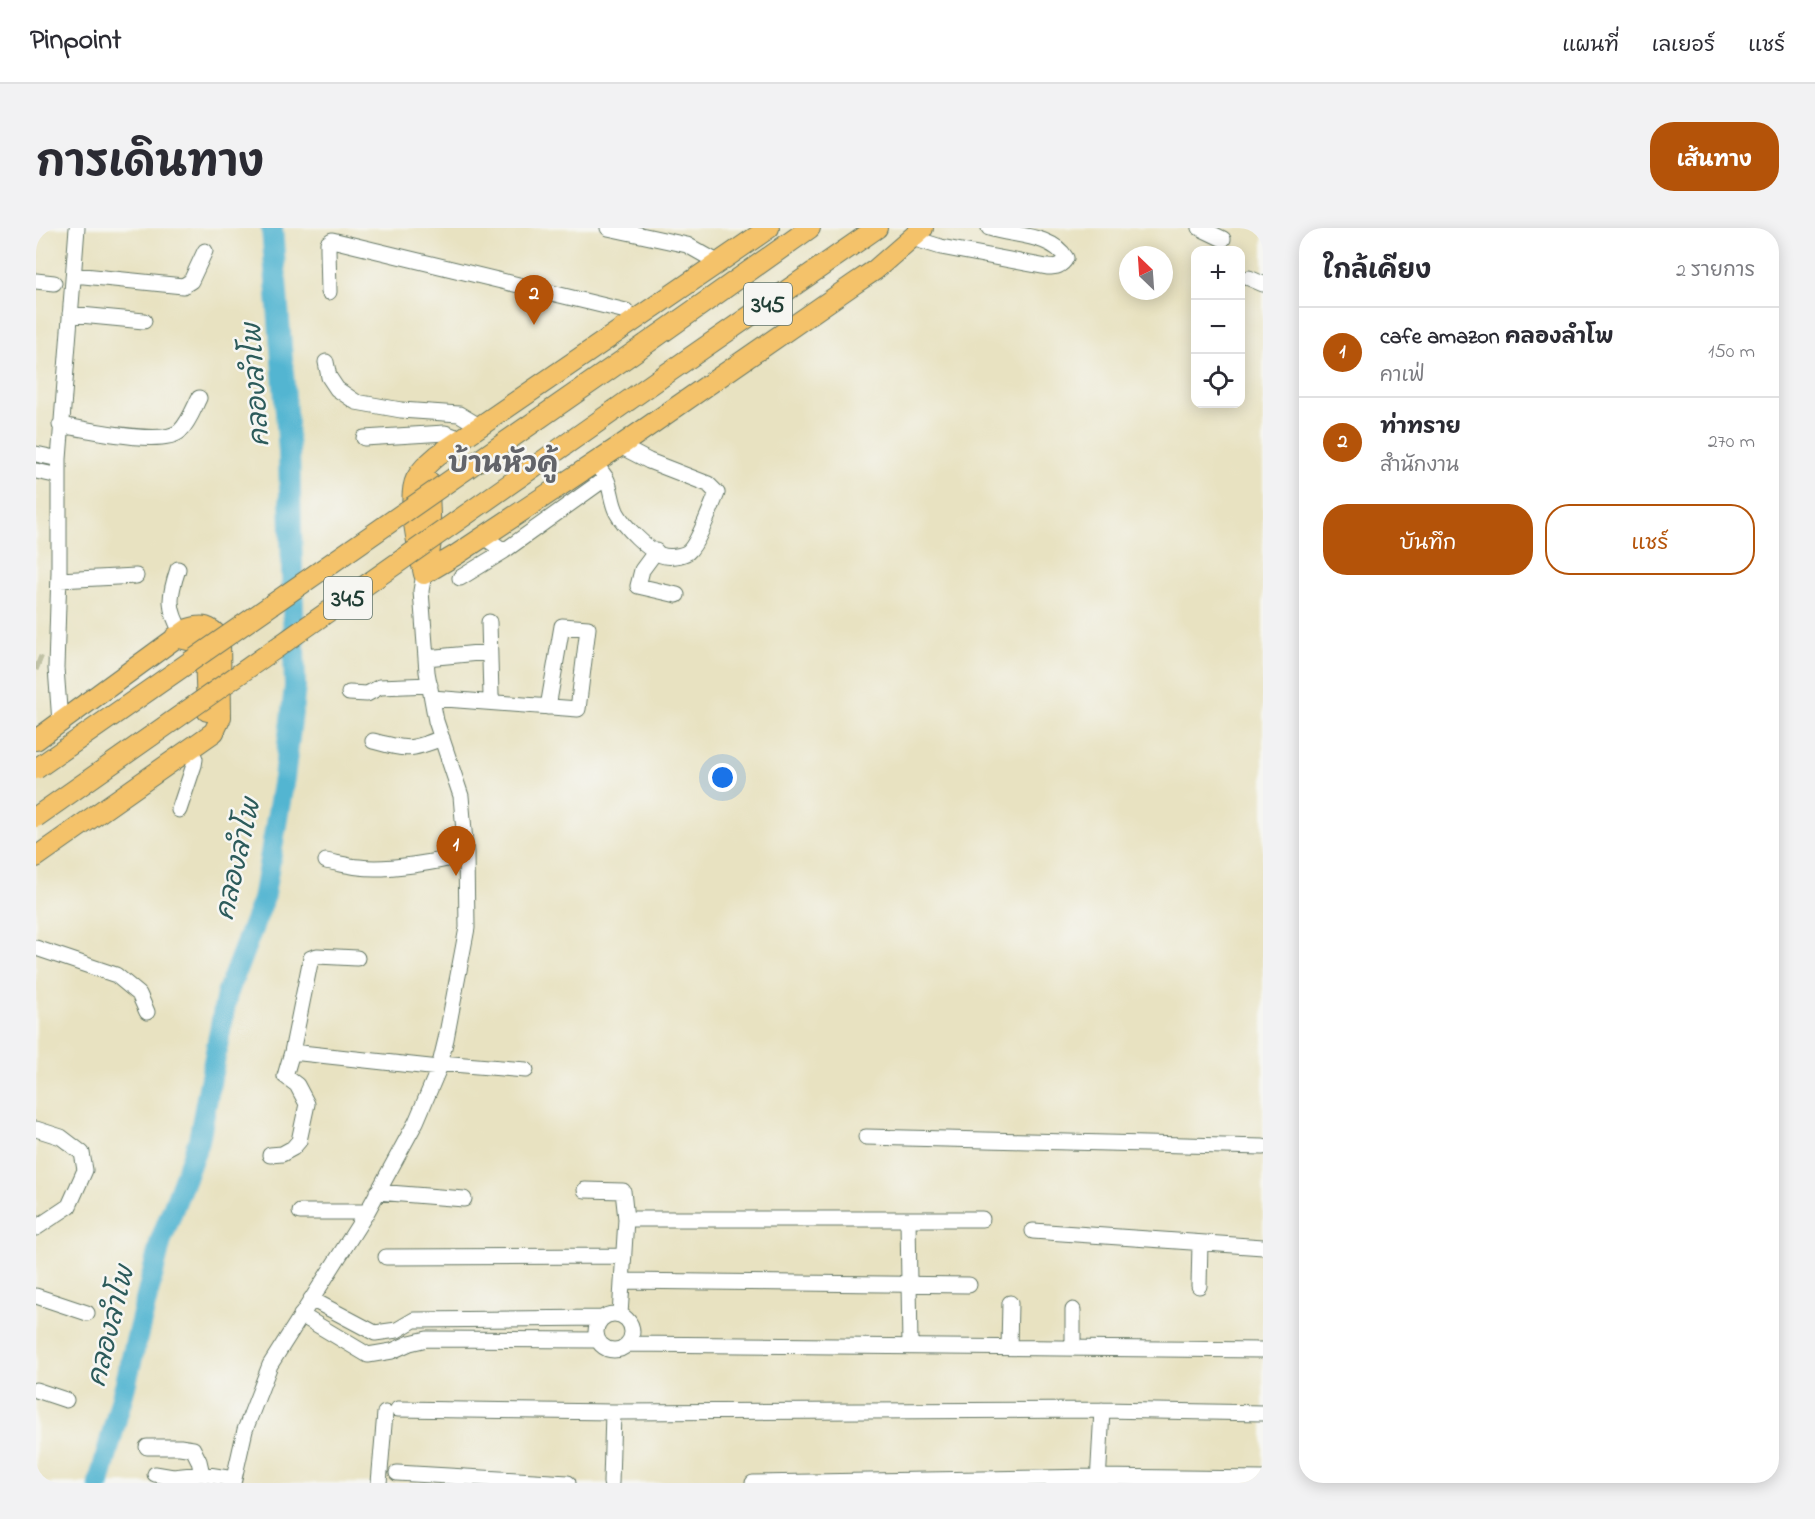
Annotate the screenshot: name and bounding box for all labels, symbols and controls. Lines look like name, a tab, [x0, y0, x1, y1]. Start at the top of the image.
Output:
text: Pinpoint	[30, 21, 121, 62]
text: แผนที่	[1562, 31, 1619, 61]
text: เลเยอร์	[1652, 31, 1715, 61]
text: แชร์	[1748, 31, 1785, 61]
button: เส้นทาง	[1650, 122, 1779, 191]
text: การเดินทาง	[36, 134, 264, 195]
north arrow	[1119, 246, 1173, 300]
map controls	[1191, 246, 1245, 408]
button: +	[1191, 246, 1245, 300]
text: ใกล้เคียง	[1323, 253, 1431, 291]
text: 2 รายการ	[1676, 257, 1755, 286]
pin: 2	[514, 276, 554, 325]
road number: 345	[744, 283, 792, 325]
button: −	[1191, 300, 1245, 354]
water label: คลองลำโพ	[233, 320, 281, 448]
text: cafe amazon คลองลำโพ	[1380, 322, 1614, 354]
text: 1	[1339, 338, 1346, 367]
text: 150 m	[1708, 338, 1755, 367]
button: locate	[1191, 354, 1245, 408]
text: คาเฟ่	[1380, 362, 1425, 391]
text: ท่าทราย	[1380, 412, 1461, 444]
text: 2	[1338, 428, 1347, 457]
text: 270 m	[1708, 428, 1755, 457]
district label: บ้านหัวคู้	[448, 444, 559, 486]
text: สำนักงาน	[1380, 452, 1459, 481]
button: บันทึก	[1323, 504, 1533, 575]
button: แชร์	[1545, 504, 1755, 575]
road number: 345	[324, 577, 372, 619]
your location	[708, 763, 737, 792]
water label: คลองลำโพ	[206, 793, 273, 924]
pin: 1	[436, 826, 476, 876]
water label: คลองลำโพ	[78, 1260, 147, 1391]

